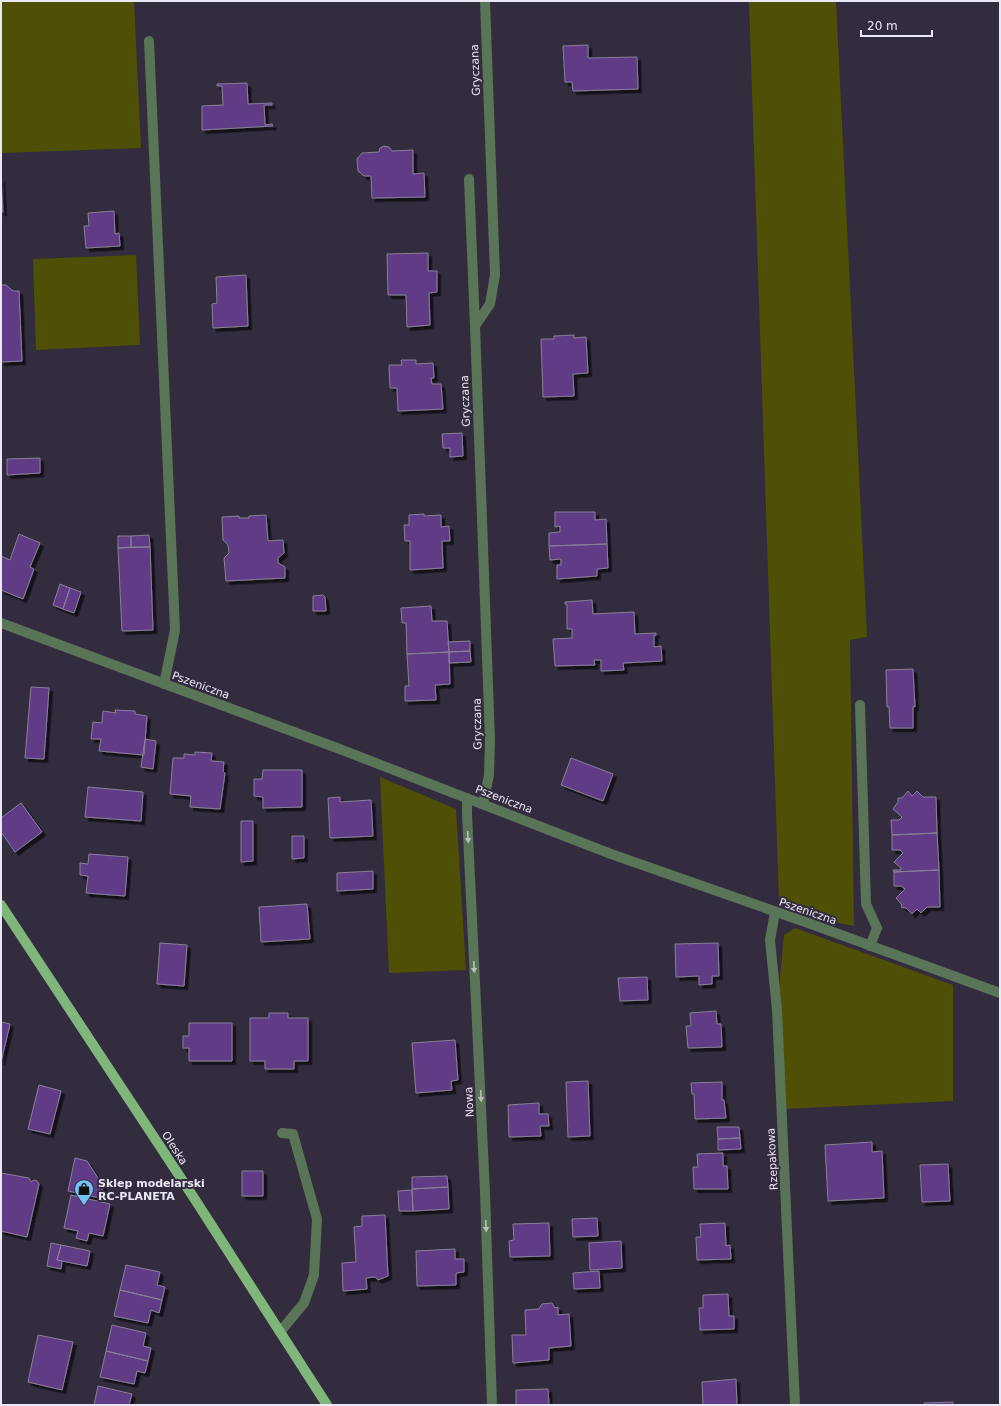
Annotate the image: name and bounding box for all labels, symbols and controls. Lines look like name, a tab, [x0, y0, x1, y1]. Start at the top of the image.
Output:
scale bar	[861, 12, 932, 38]
text: 20 m	[867, 19, 898, 33]
street label: Gryczana	[468, 44, 483, 96]
street label: Gryczana	[458, 375, 473, 427]
street label: Pszeniczna	[170, 669, 231, 702]
street label: Gryczana	[471, 698, 484, 750]
street label: Pszeniczna	[473, 783, 534, 816]
one-way arrow	[464, 831, 471, 843]
street label: Pszeniczna	[777, 896, 838, 927]
one-way arrow	[471, 961, 478, 973]
street label: Nowa	[462, 1086, 477, 1118]
one-way arrow	[477, 1090, 484, 1102]
street label: Rzepakowa	[764, 1127, 781, 1190]
street label: Oleska	[159, 1129, 190, 1167]
place label: Sklep modelarski RC-PLANETA	[98, 1177, 205, 1203]
shop icon: Sklep modelarski RC-PLANETA	[73, 1178, 95, 1206]
one-way arrow	[483, 1220, 490, 1232]

